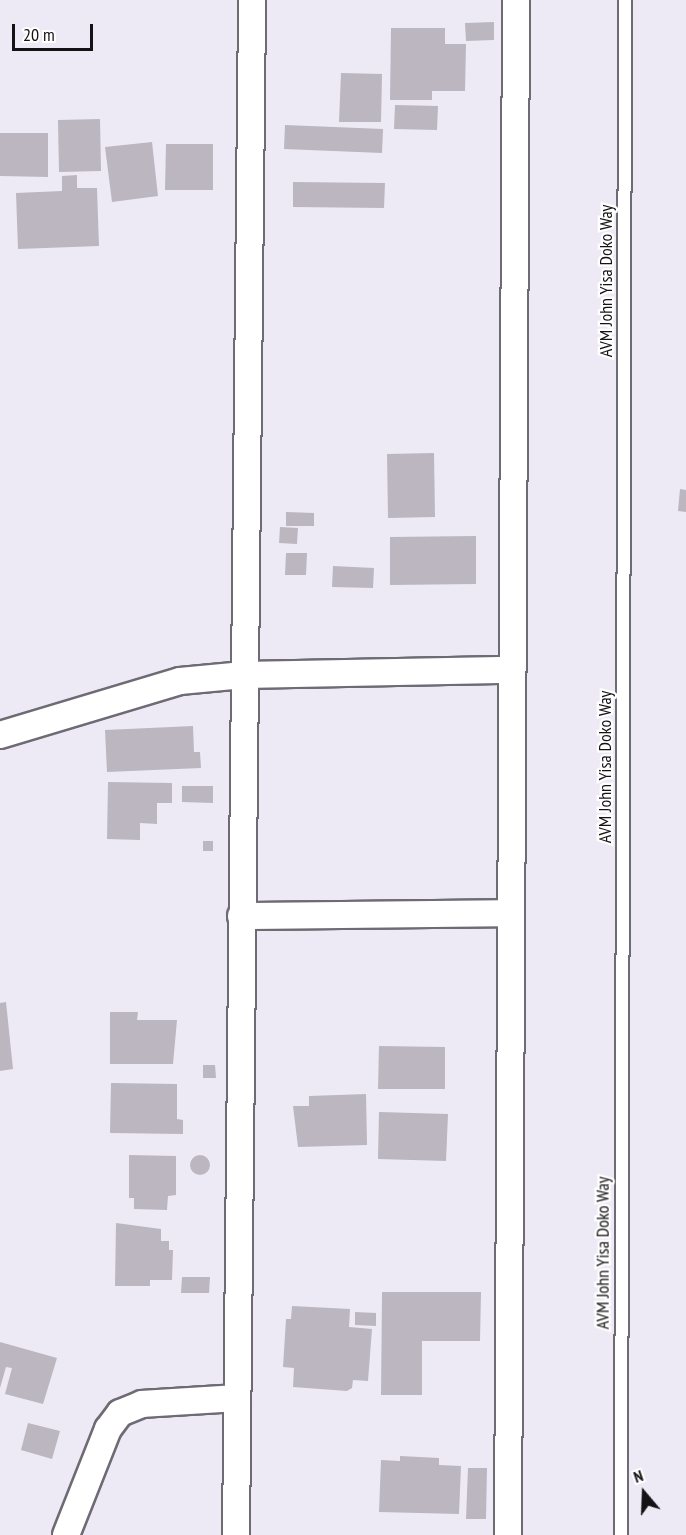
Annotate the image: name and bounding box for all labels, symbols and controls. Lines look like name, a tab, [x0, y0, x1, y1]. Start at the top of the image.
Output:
scale bar	[15, 12, 96, 50]
text: 20 m	[23, 23, 55, 46]
street label: AVM John Yisa Doko Way	[595, 204, 617, 358]
street label: AVM John Yisa Doko Way	[594, 690, 616, 844]
street label: AVM John Yisa Doko Way	[592, 1176, 614, 1330]
north arrow	[614, 1463, 674, 1523]
text: N	[631, 1465, 645, 1487]

